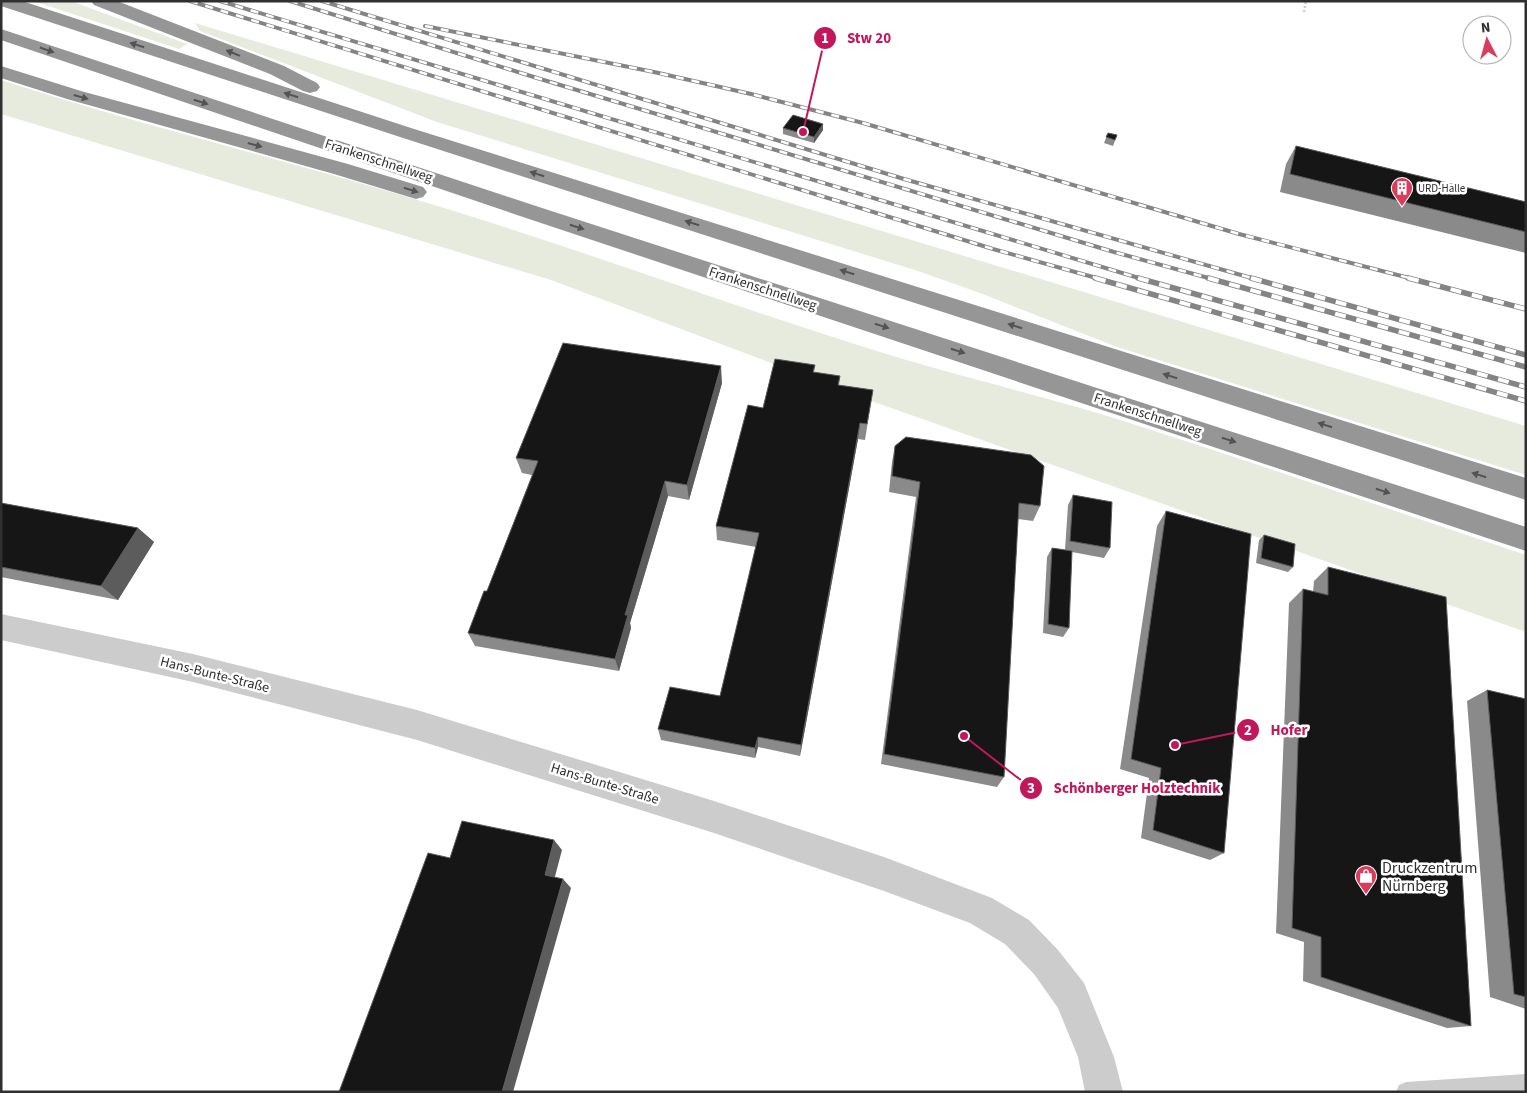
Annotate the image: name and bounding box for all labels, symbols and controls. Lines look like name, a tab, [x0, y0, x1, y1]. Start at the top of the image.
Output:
north arrow	[1462, 15, 1512, 65]
text: N	[1480, 18, 1491, 38]
callout: Stw 20	[812, 23, 901, 53]
text: 1	[821, 28, 829, 49]
text: Stw 20	[847, 28, 891, 49]
one-way arrow	[129, 41, 144, 48]
one-way arrow	[40, 47, 55, 54]
one-way arrow	[226, 48, 240, 56]
one-way arrow	[283, 91, 298, 99]
one-way arrow	[74, 94, 89, 102]
one-way arrow	[194, 98, 209, 106]
street label: Frankenschnellweg	[322, 134, 435, 188]
one-way arrow	[247, 142, 262, 150]
one-way arrow	[529, 170, 544, 178]
building icon: URD-Halle	[1390, 176, 1414, 207]
place label: URD-Halle	[1418, 181, 1466, 196]
one-way arrow	[403, 187, 418, 195]
one-way arrow	[684, 219, 699, 227]
one-way arrow	[570, 223, 585, 231]
street label: Frankenschnellweg	[706, 262, 819, 316]
one-way arrow	[839, 268, 854, 276]
one-way arrow	[1007, 322, 1022, 330]
one-way arrow	[874, 323, 889, 330]
one-way arrow	[951, 348, 966, 355]
one-way arrow	[1162, 371, 1177, 379]
street label: Frankenschnellweg	[1091, 388, 1204, 442]
one-way arrow	[1317, 421, 1332, 428]
one-way arrow	[1222, 437, 1237, 445]
one-way arrow	[1472, 470, 1487, 478]
one-way arrow	[1376, 488, 1391, 496]
street label: Hans-Bunte-Straße	[158, 652, 272, 698]
callout: Hofer	[1235, 715, 1317, 745]
text: 2	[1244, 720, 1252, 741]
text: Hofer	[1270, 720, 1308, 741]
street label: Hans-Bunte-Straße	[548, 758, 661, 810]
callout: Schönberger Holztechnik	[1019, 773, 1231, 803]
text: 3	[1027, 778, 1035, 799]
text: Schönberger Holztechnik	[1054, 778, 1221, 799]
place label: Druckzentrum Nürnberg	[1382, 857, 1477, 897]
shop icon: Druckzentrum Nürnberg	[1354, 864, 1378, 895]

